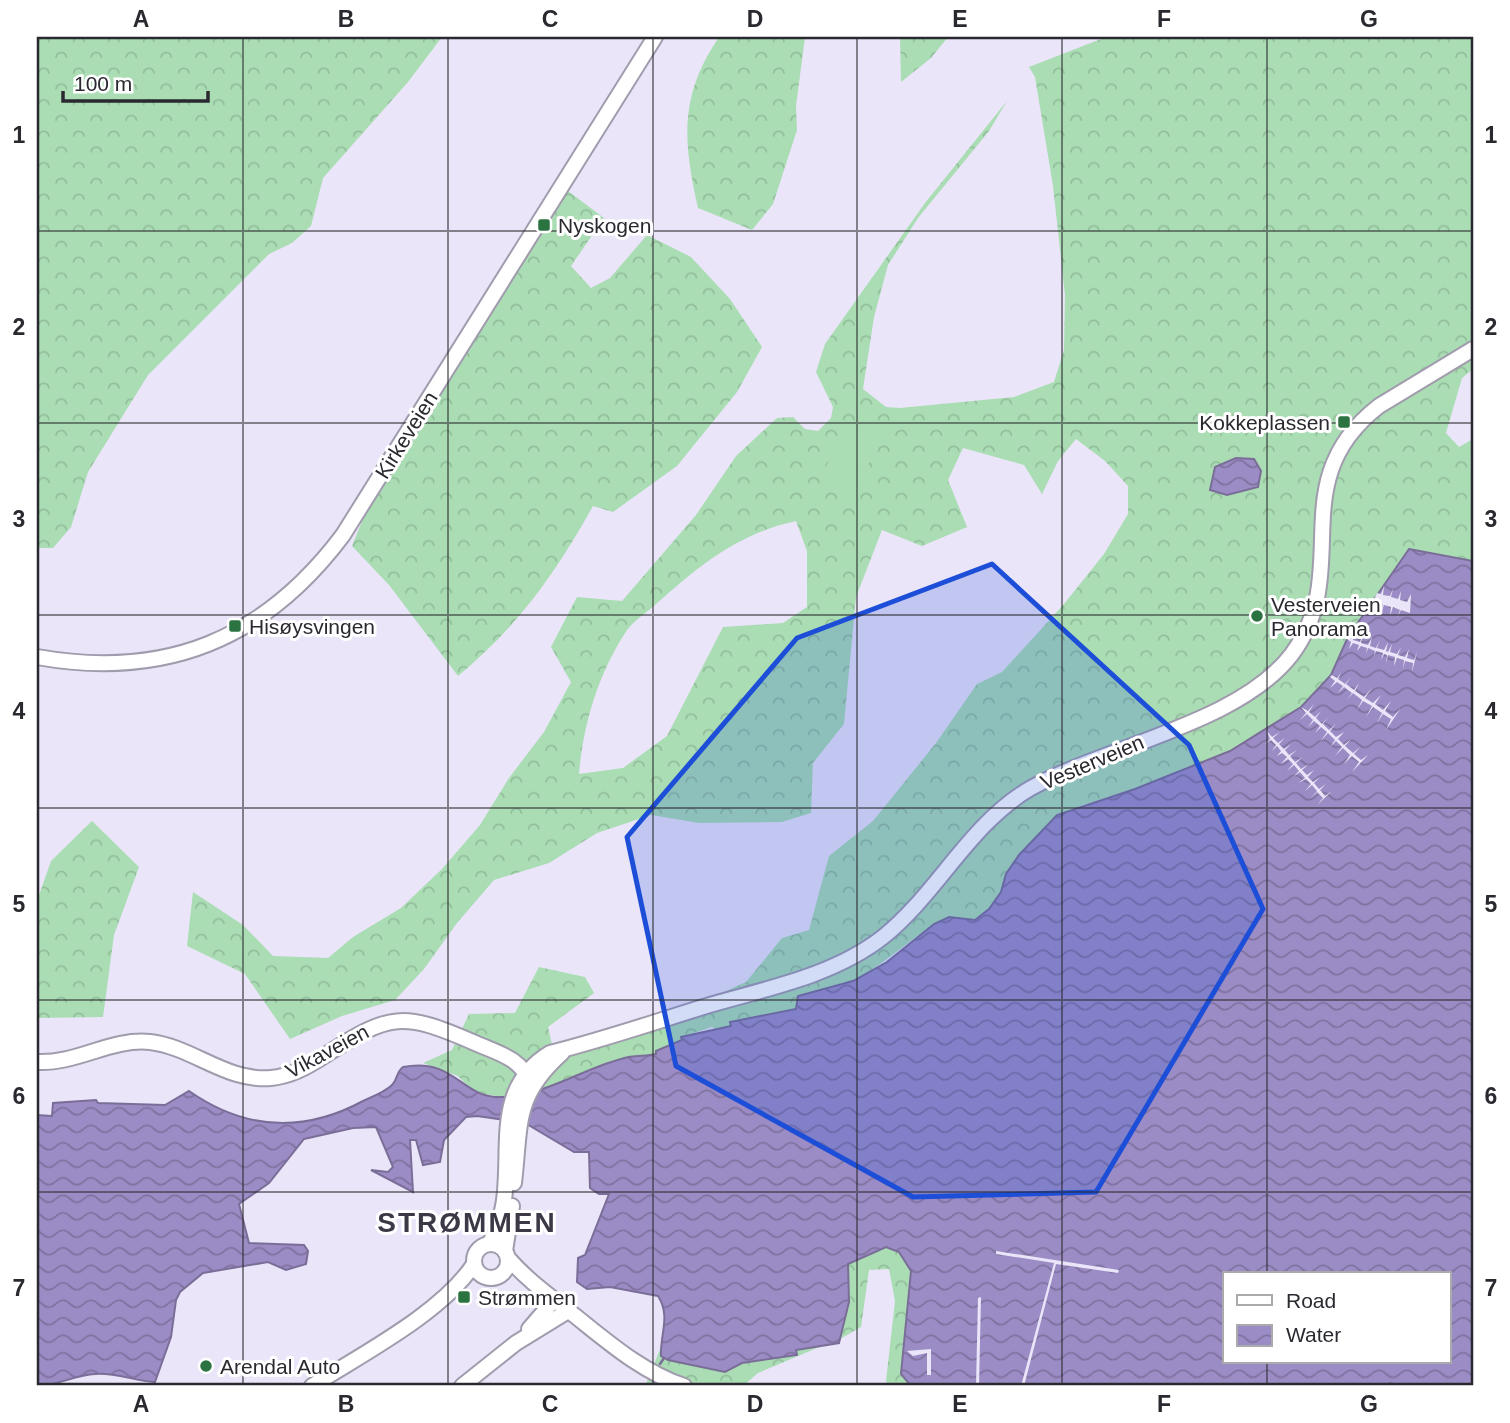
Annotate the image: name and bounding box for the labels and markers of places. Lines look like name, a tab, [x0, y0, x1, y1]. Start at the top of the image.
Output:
place label: Nyskogen	[558, 214, 651, 237]
marker: Nyskogen	[536, 217, 552, 233]
place label: Kokkeplassen	[1199, 411, 1330, 434]
marker: Kokkeplassen	[1336, 414, 1352, 430]
place label: Vesterveien Panorama	[1271, 593, 1381, 640]
marker: Vesterveien Panorama	[1249, 608, 1265, 624]
place label: Hisøysvingen	[249, 615, 375, 638]
marker: Hisøysvingen	[227, 618, 243, 634]
place label: Strømmen	[478, 1286, 576, 1309]
marker: Strømmen	[456, 1289, 472, 1305]
place label: Arendal Auto	[220, 1355, 340, 1378]
marker: Arendal Auto	[198, 1358, 214, 1374]

